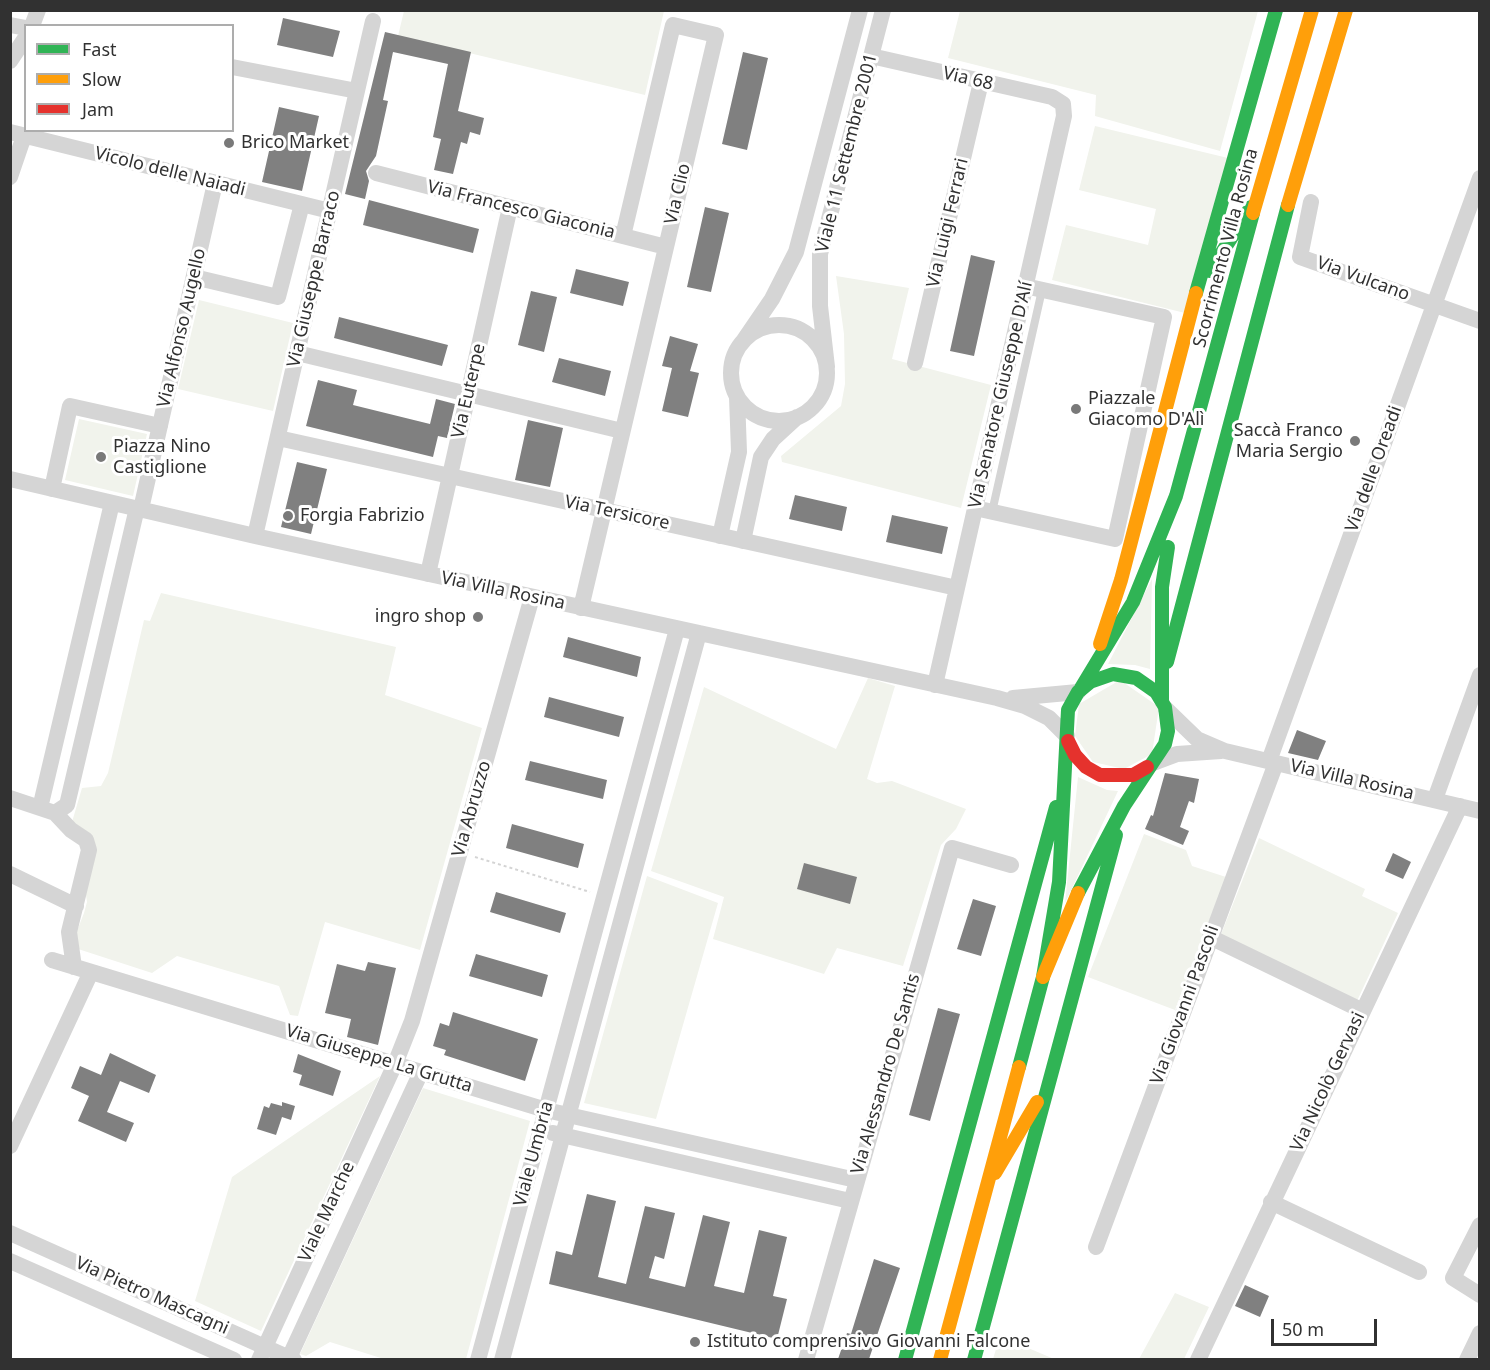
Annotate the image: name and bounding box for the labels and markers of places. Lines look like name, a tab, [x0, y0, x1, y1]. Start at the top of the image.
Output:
place label: Brico Market	[241, 132, 349, 154]
marker: Brico Market	[222, 136, 236, 150]
place label: Piazzale Giacomo D'Alì	[1088, 388, 1204, 430]
marker: Piazzale Giacomo D'Alì	[1069, 402, 1083, 416]
place label: Saccà Franco Maria Sergio	[1234, 420, 1343, 462]
marker: Saccà Franco Maria Sergio	[1348, 434, 1362, 448]
place label: Piazza Nino Castiglione	[113, 436, 211, 478]
marker: Piazza Nino Castiglione	[94, 450, 108, 464]
place label: Forgia Fabrizio	[300, 505, 425, 527]
marker: Forgia Fabrizio	[281, 509, 295, 523]
place label: ingro shop	[375, 606, 466, 628]
marker: ingro shop	[471, 610, 485, 624]
place label: Istituto comprensivo Giovanni Falcone	[707, 1331, 1030, 1353]
marker: Istituto comprensivo Giovanni Falcone	[688, 1335, 702, 1349]

